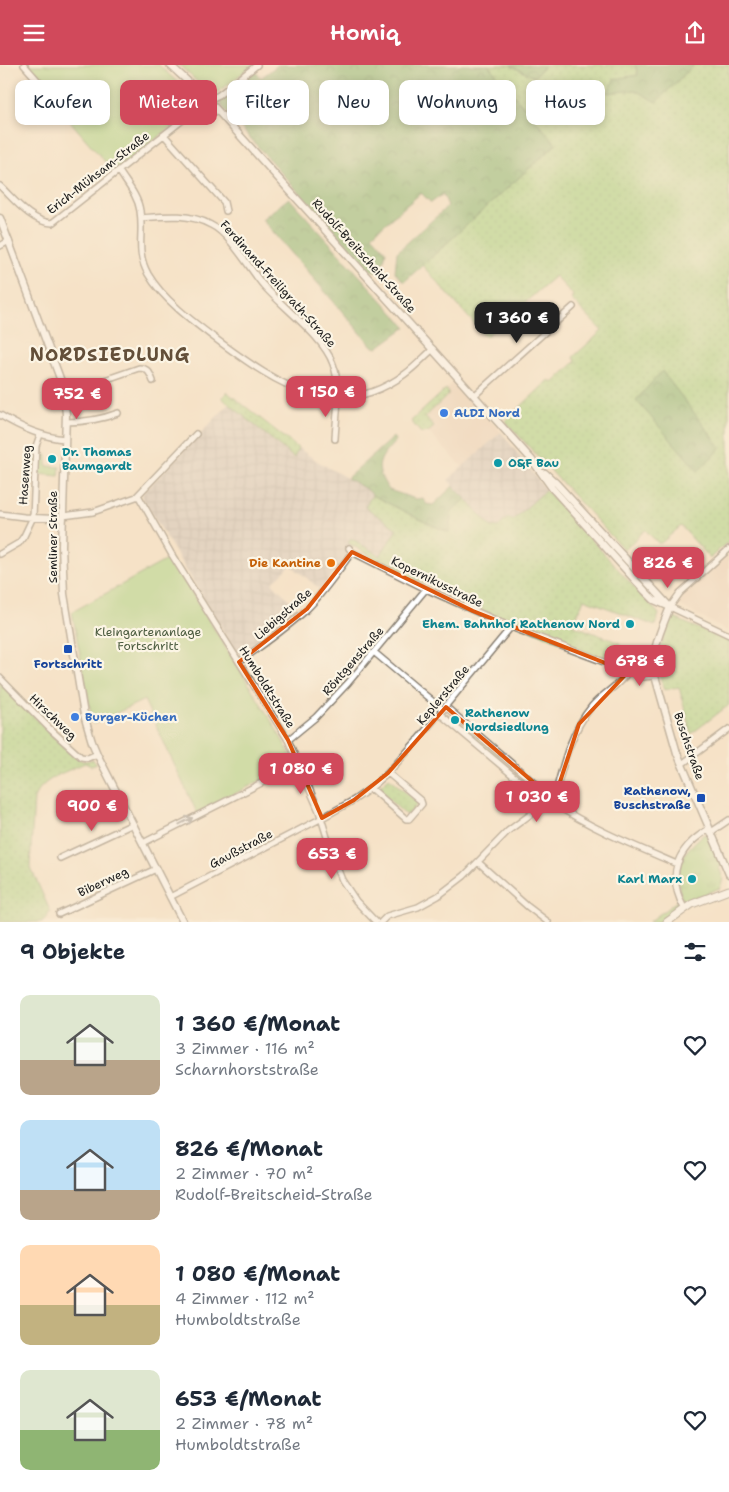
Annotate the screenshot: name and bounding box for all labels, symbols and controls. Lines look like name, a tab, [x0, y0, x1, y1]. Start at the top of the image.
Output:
text: Homiq	[330, 18, 399, 47]
icon: menu	[20, 19, 48, 47]
icon: share	[681, 19, 709, 47]
chip: Kaufen	[15, 80, 110, 125]
chip: Mieten	[120, 80, 217, 125]
chip: Filter	[227, 80, 309, 125]
chip: Neu	[319, 80, 389, 125]
chip: Wohnung	[399, 80, 516, 125]
chip: Haus	[526, 80, 605, 125]
street label: Erich-Mühsam-Straße	[44, 128, 153, 218]
street label: Rudolf-Breitscheid-Straße	[308, 196, 420, 317]
street label: Ferdinand-Freiligrath-Straße	[217, 217, 340, 351]
pin: 1 360 €	[471, 301, 563, 344]
text: 1 360 €	[485, 307, 549, 328]
district label: NORDSIEDLUNG	[30, 343, 190, 367]
pin: 1 150 €	[280, 375, 372, 418]
pin: 752 €	[42, 377, 112, 420]
text: 1 150 €	[297, 381, 355, 402]
text: 752 €	[53, 383, 101, 404]
place label: ALDI Nord	[454, 405, 520, 421]
marker: ALDI Nord	[438, 407, 450, 419]
street label: Hasenweg	[15, 444, 35, 506]
place label: Dr. Thomas Baumgardt	[62, 444, 132, 474]
marker: Dr. Thomas Baumgardt	[46, 453, 58, 465]
place label: O&F Bau	[508, 455, 559, 471]
marker: O&F Bau	[492, 457, 504, 469]
street label: Semliner Straße	[45, 491, 61, 583]
pin: 826 €	[633, 547, 703, 589]
text: 826 €	[643, 552, 693, 573]
street label: Kopernikusstraße	[388, 553, 486, 611]
place label: Die Kantine	[249, 555, 321, 571]
marker: Die Kantine	[325, 557, 337, 569]
street label: Liebigstraße	[251, 584, 315, 643]
place label: Ehem. Bahnhof Rathenow Nord	[422, 616, 620, 632]
marker: Ehem. Bahnhof Rathenow Nord	[624, 618, 636, 630]
street label: Röntgenstraße	[319, 623, 388, 699]
park label: Kleingartenanlage Fortschritt	[95, 624, 202, 654]
marker: Fortschritt	[62, 643, 74, 655]
street label: Humboldtstraße	[235, 643, 299, 731]
pin: 678 €	[605, 645, 675, 687]
text: 678 €	[615, 650, 665, 671]
place label: Fortschritt	[34, 656, 103, 672]
street label: Keplerstraße	[413, 661, 473, 728]
street label: Hirschweg	[26, 690, 80, 744]
place label: Rathenow Nordsiedlung	[465, 705, 549, 735]
place label: Burger-Küchen	[85, 709, 177, 725]
street label: Buschstraße	[670, 710, 708, 782]
marker: Burger-Küchen	[69, 711, 81, 723]
marker: Rathenow Nordsiedlung	[449, 714, 461, 726]
one-way arrow	[498, 751, 511, 762]
pin: 1 080 €	[255, 753, 347, 795]
text: 1 080 €	[270, 758, 332, 779]
pin: 1 030 €	[491, 781, 583, 823]
place label: Rathenow, Buschstraße	[614, 783, 691, 813]
text: 1 030 €	[506, 786, 568, 807]
pin: 900 €	[57, 789, 127, 832]
marker: Rathenow, Buschstraße	[695, 792, 707, 804]
text: 900 €	[67, 795, 117, 816]
one-way arrow	[178, 816, 193, 825]
street label: Gaußstraße	[207, 826, 275, 872]
pin: 653 €	[297, 837, 367, 880]
text: 653 €	[308, 843, 356, 864]
street label: Biberweg	[75, 863, 131, 901]
place label: Karl Marx	[617, 871, 682, 887]
marker: Karl Marx	[686, 873, 698, 885]
text: 9 Objekte	[20, 938, 125, 966]
icon: filters	[681, 938, 709, 966]
text: 1 360 €/Monat	[175, 1010, 340, 1038]
icon: home	[60, 1015, 120, 1075]
icon: heart	[681, 1031, 709, 1059]
text: 3 Zimmer · 116 m²	[175, 1038, 315, 1059]
text: Scharnhorststraße	[175, 1059, 319, 1080]
text: 826 €/Monat	[175, 1135, 323, 1163]
icon: home	[60, 1140, 120, 1200]
icon: heart	[681, 1156, 709, 1184]
text: 2 Zimmer · 70 m²	[175, 1163, 313, 1184]
text: Rudolf-Breitscheid-Straße	[175, 1184, 373, 1205]
text: 1 080 €/Monat	[175, 1260, 340, 1288]
icon: home	[60, 1265, 120, 1325]
icon: heart	[681, 1281, 709, 1309]
text: 4 Zimmer · 112 m²	[175, 1288, 315, 1309]
text: Humboldtstraße	[175, 1309, 301, 1330]
text: 653 €/Monat	[175, 1385, 322, 1413]
icon: home	[60, 1390, 120, 1450]
icon: heart	[681, 1406, 709, 1434]
text: 2 Zimmer · 78 m²	[175, 1413, 313, 1434]
text: Humboldtstraße	[175, 1434, 301, 1455]

